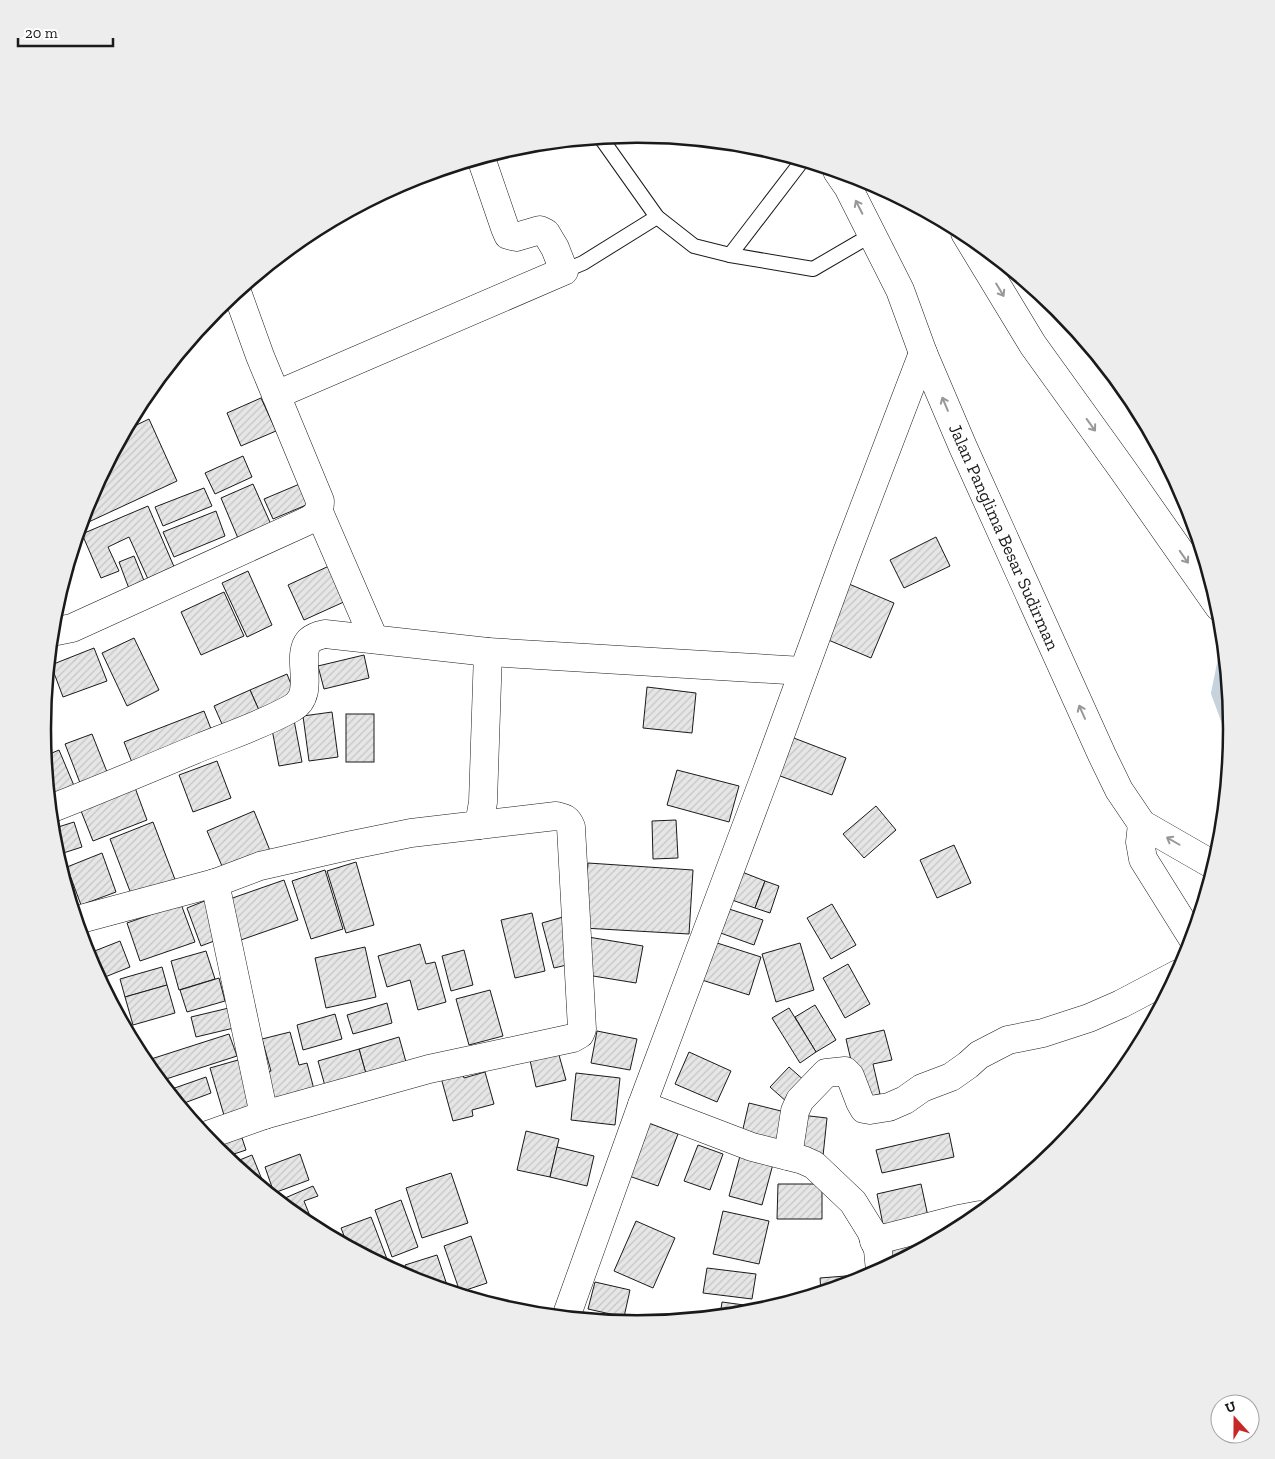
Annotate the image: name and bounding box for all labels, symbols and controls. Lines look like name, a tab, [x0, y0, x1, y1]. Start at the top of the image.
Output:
scale bar	[18, 15, 112, 47]
text: 20 m	[25, 24, 58, 42]
one-way arrow	[854, 200, 863, 215]
one-way arrow	[994, 283, 1005, 297]
one-way arrow	[939, 397, 949, 412]
one-way arrow	[1085, 418, 1096, 431]
street label: Jalan Panglima Besar Sudirman	[944, 420, 1064, 654]
one-way arrow	[1179, 550, 1189, 564]
one-way arrow	[1077, 705, 1087, 720]
one-way arrow	[1166, 836, 1180, 846]
north arrow	[1210, 1394, 1260, 1444]
text: U	[1223, 1398, 1238, 1417]

